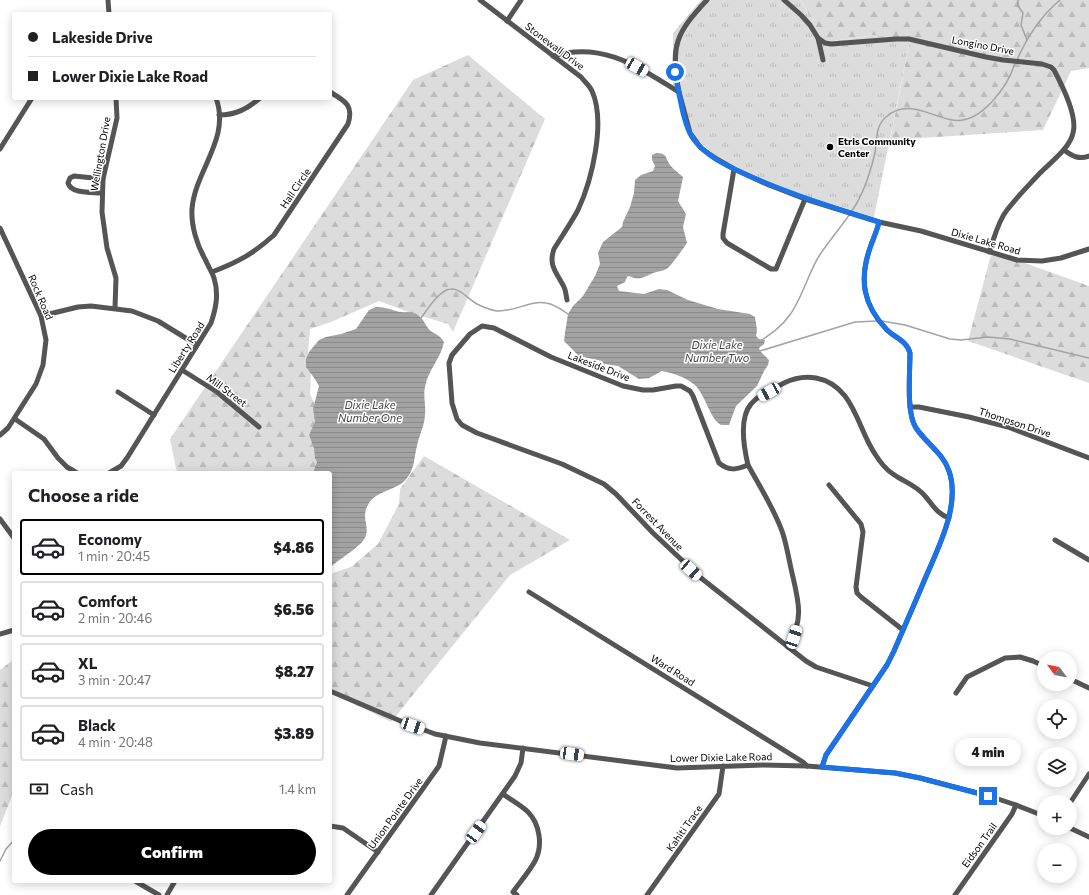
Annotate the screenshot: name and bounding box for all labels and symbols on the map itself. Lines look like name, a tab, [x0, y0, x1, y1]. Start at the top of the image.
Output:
street label: Stonewall Drive	[523, 20, 587, 72]
street label: Longino Drive	[951, 33, 1015, 57]
car	[624, 56, 650, 78]
route start	[666, 63, 684, 81]
street label: Wellington Drive	[88, 116, 112, 192]
place label: Etris Community Center	[838, 135, 916, 159]
marker: Etris Community Center	[825, 142, 835, 152]
street label: Hall Circle	[277, 166, 313, 210]
street label: Dixie Lake Road	[950, 225, 1022, 257]
street label: Rock Road	[26, 273, 56, 322]
street label: Liberty Road	[166, 319, 207, 375]
water label: Dixie Lake Number Two	[685, 338, 750, 364]
street label: Lakeside Drive	[566, 349, 632, 383]
street label: Mill Street	[204, 371, 250, 409]
car	[756, 381, 782, 403]
water label: Dixie Lake Number One	[338, 398, 402, 424]
street label: Thompson Drive	[977, 405, 1053, 439]
street label: Forrest Avenue	[630, 495, 686, 553]
car	[678, 558, 704, 582]
car	[785, 624, 803, 650]
north arrow	[1037, 651, 1077, 691]
street label: Ward Road	[649, 652, 697, 688]
car	[400, 716, 426, 736]
callout: 4 min	[955, 738, 1021, 766]
car	[559, 746, 585, 762]
street label: Lower Dixie Lake Road	[670, 750, 772, 764]
street label: Union Pointe Drive	[365, 775, 425, 851]
route end	[979, 787, 997, 805]
street label: Kahiti Trace	[664, 803, 704, 853]
car	[464, 819, 488, 845]
street label: Eidson Trail	[959, 820, 999, 870]

